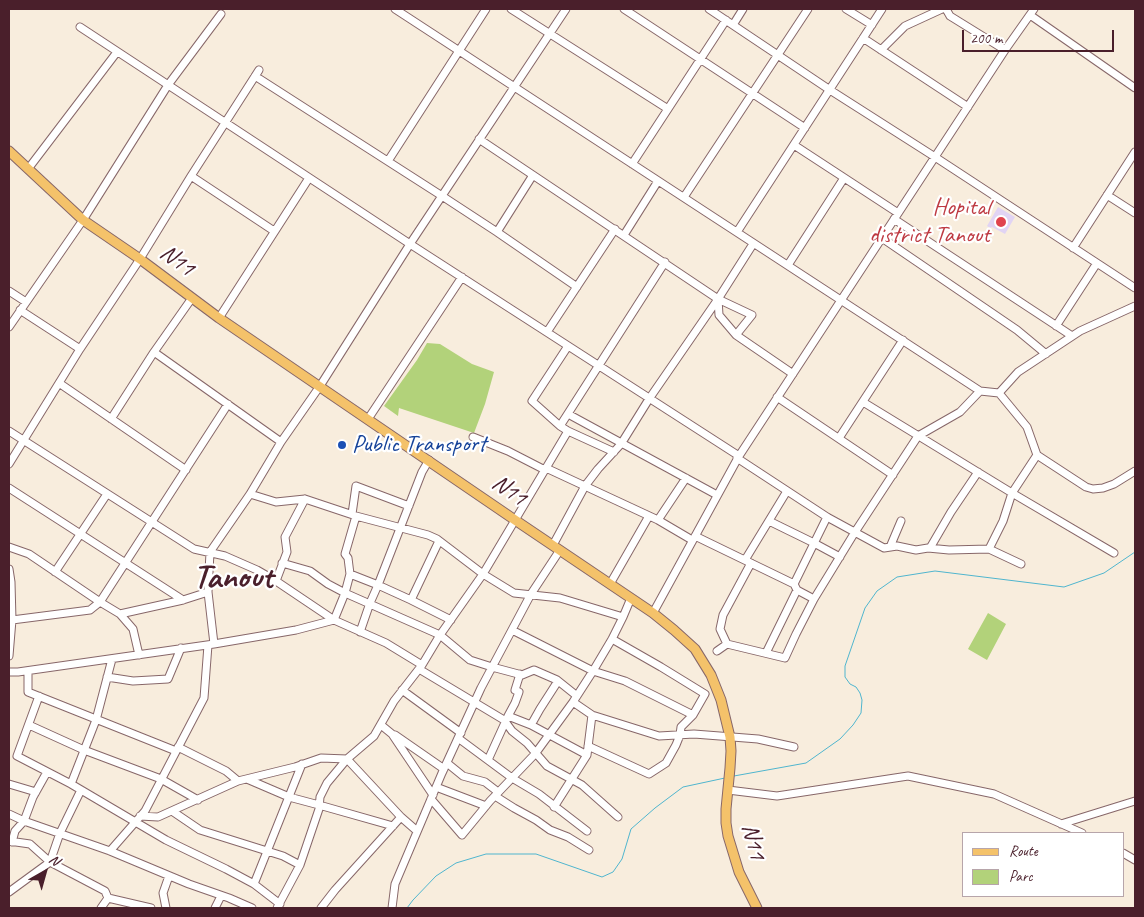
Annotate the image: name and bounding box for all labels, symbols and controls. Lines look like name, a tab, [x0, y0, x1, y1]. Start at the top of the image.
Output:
scale bar	[964, 20, 1116, 52]
text: 200 m	[970, 29, 1002, 48]
place label: Hopital district Tanout	[869, 194, 990, 250]
marker: Hopital district Tanout	[994, 215, 1008, 229]
street label: N11	[154, 239, 200, 283]
place label: Public Transport	[352, 431, 486, 459]
marker: Public Transport	[336, 439, 348, 451]
street label: N11	[486, 469, 532, 513]
district label: Tanout	[193, 558, 273, 598]
street label: N11	[735, 821, 771, 863]
legend	[962, 832, 1124, 897]
text: Route	[1009, 842, 1038, 861]
north arrow	[20, 847, 70, 897]
text: N	[46, 850, 63, 869]
text: Parc	[1009, 867, 1033, 886]

